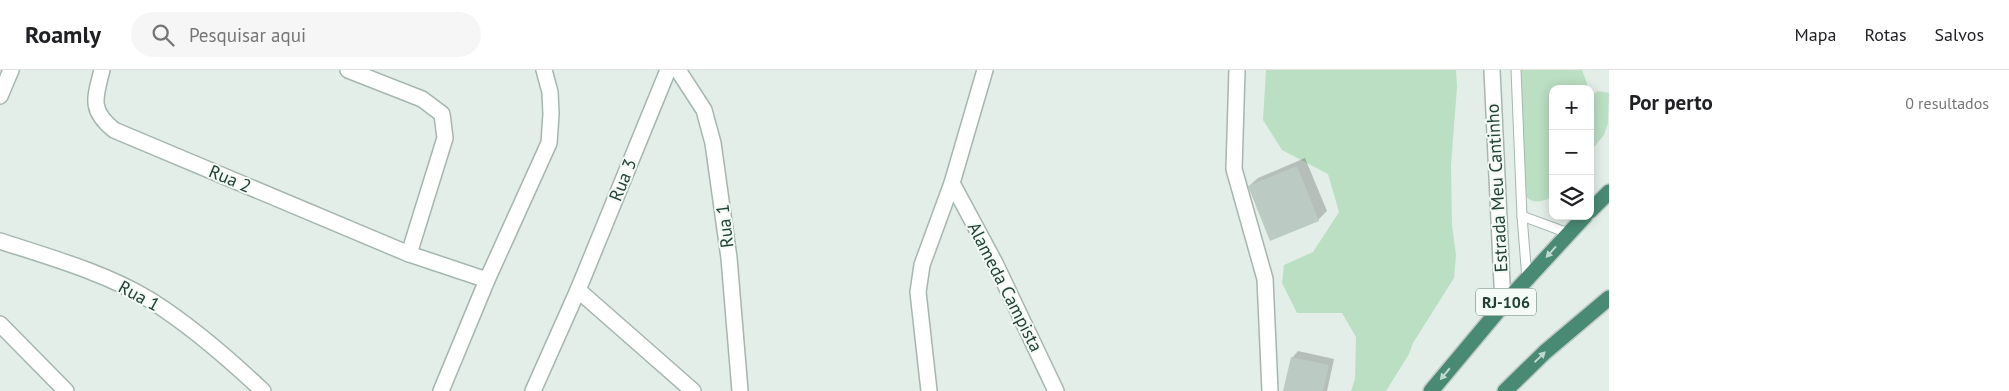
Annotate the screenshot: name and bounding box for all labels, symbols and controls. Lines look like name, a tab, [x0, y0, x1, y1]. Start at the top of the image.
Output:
search box	[131, 12, 481, 57]
text: Roamly	[25, 19, 101, 50]
icon: search	[149, 21, 177, 49]
text: Pesquisar aqui	[189, 23, 306, 47]
text: Mapa	[1795, 23, 1836, 46]
text: Rotas	[1864, 23, 1907, 46]
text: Salvos	[1935, 23, 1984, 46]
map controls	[1549, 85, 1594, 220]
button: +	[1549, 85, 1594, 130]
text: Por perto	[1629, 89, 1713, 116]
text: 0 resultados	[1905, 93, 1989, 113]
street label: Estrada Meu Cantinho	[1481, 103, 1512, 273]
button: −	[1549, 130, 1594, 175]
street label: Rua 3	[604, 155, 641, 204]
street label: Rua 2	[206, 159, 255, 198]
button: layers	[1549, 175, 1594, 220]
street label: Rua 1	[710, 203, 739, 249]
street label: Alameda Campista	[963, 218, 1048, 356]
one-way arrow	[1546, 245, 1557, 258]
street label: Rua 1	[115, 275, 164, 316]
road number: RJ-106	[1476, 288, 1536, 316]
one-way arrow	[1534, 351, 1546, 363]
one-way arrow	[1439, 367, 1450, 380]

